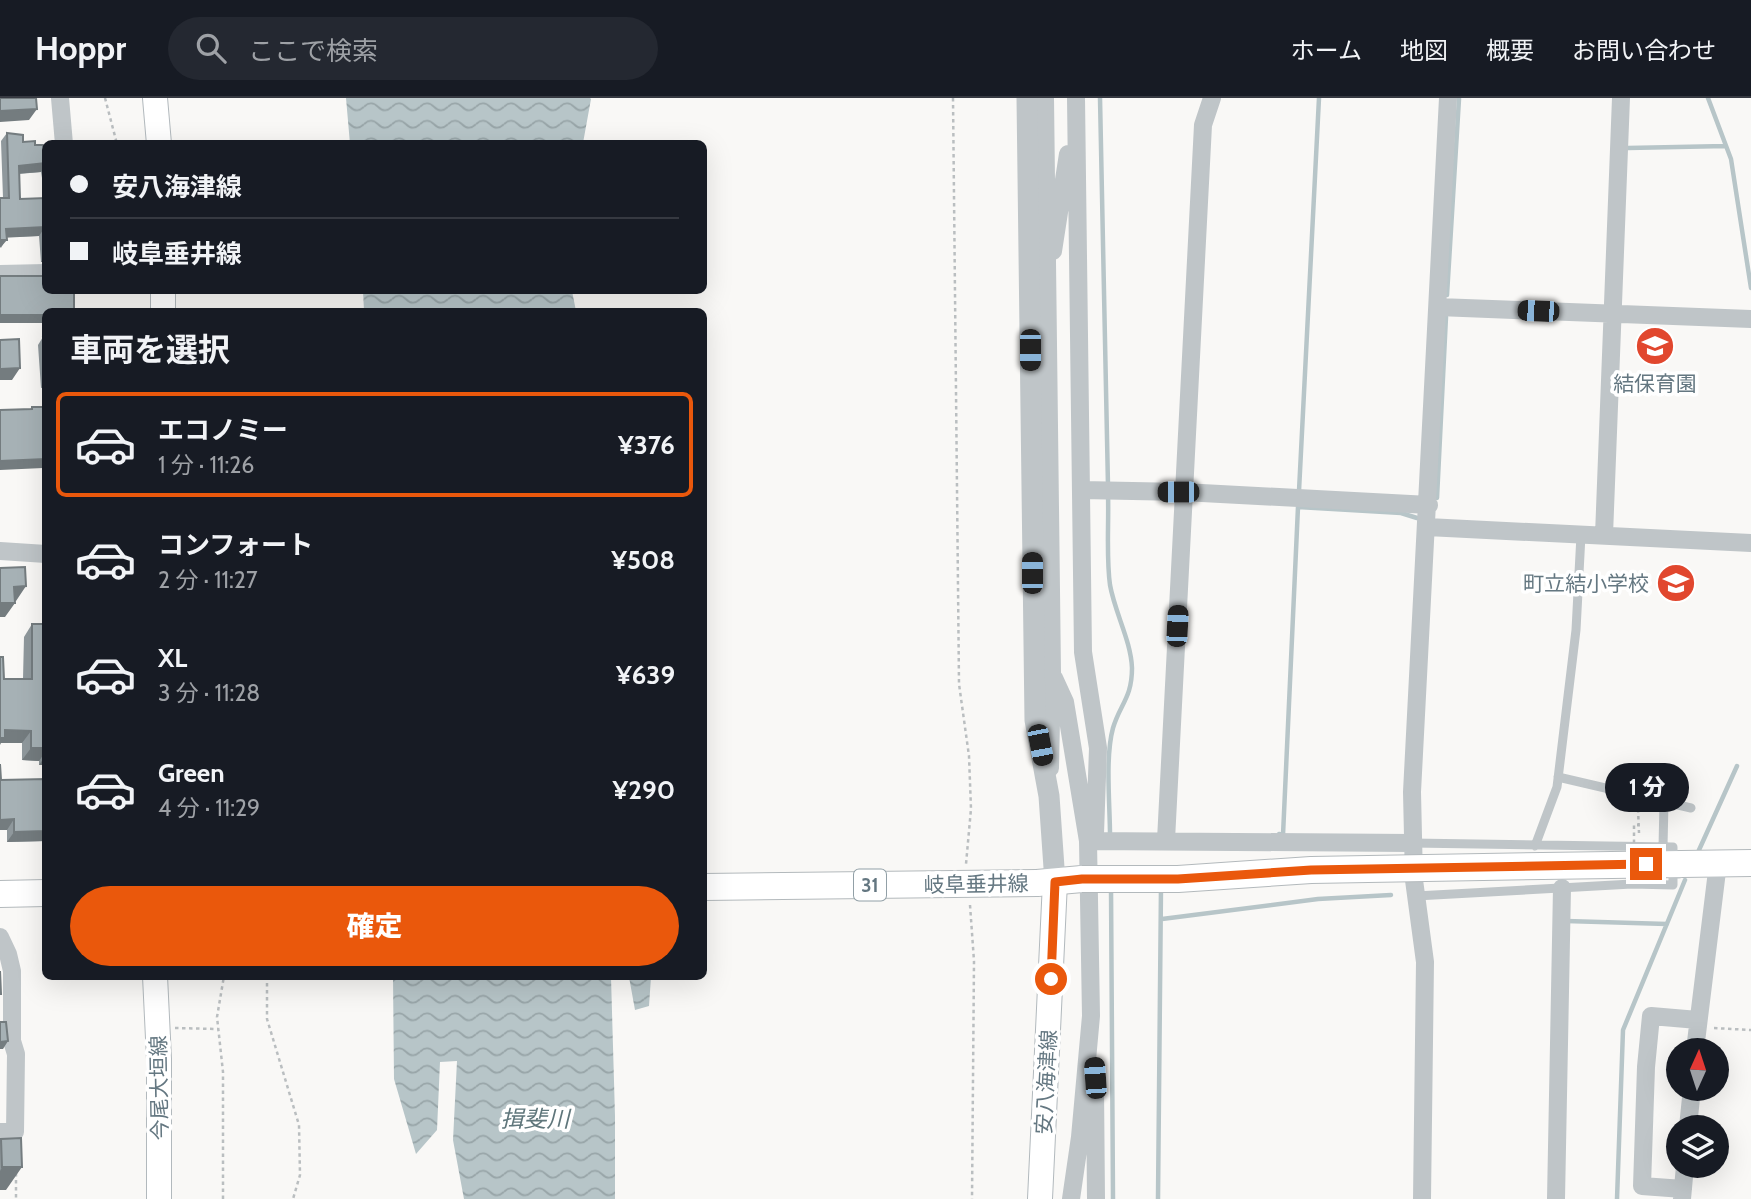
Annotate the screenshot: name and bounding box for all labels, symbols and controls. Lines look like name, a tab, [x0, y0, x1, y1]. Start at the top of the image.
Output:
search box	[168, 17, 658, 80]
text: Hoppr	[35, 28, 126, 68]
icon: search	[192, 29, 230, 67]
text: ここで検索	[248, 35, 378, 67]
text: ホーム	[1291, 36, 1362, 65]
text: 地図	[1400, 36, 1448, 65]
text: 概要	[1486, 36, 1534, 65]
text: お問い合わせ	[1572, 36, 1716, 65]
text: 安八海津線	[112, 171, 242, 203]
text: 岐阜垂井線	[112, 238, 242, 270]
car	[1517, 300, 1560, 322]
school or university icon: 結保育園	[1634, 325, 1676, 367]
car	[1020, 329, 1041, 371]
text: 車両を選択	[70, 330, 230, 369]
place label: 結保育園	[1613, 371, 1697, 396]
icon: car	[74, 413, 137, 476]
text: エコノミー	[158, 414, 288, 446]
text: ¥376	[618, 429, 675, 461]
text: 1 分 · 11:26	[158, 451, 254, 479]
car	[1158, 482, 1200, 503]
icon: car	[74, 528, 137, 591]
text: コンフォート	[158, 529, 313, 561]
text: ¥508	[611, 544, 675, 576]
car	[1022, 552, 1043, 594]
school or university icon: 町立結小学校	[1655, 562, 1697, 604]
text: 2 分 · 11:27	[158, 566, 257, 594]
place label: 町立結小学校	[1523, 571, 1649, 596]
car	[1166, 604, 1189, 648]
text: XL	[158, 642, 187, 674]
icon: car	[74, 643, 137, 706]
text: ¥639	[616, 659, 675, 691]
text: 3 分 · 11:28	[158, 679, 260, 707]
car	[1026, 722, 1055, 768]
text: Green	[158, 757, 225, 789]
icon: car	[74, 758, 137, 821]
callout: 1 分	[1604, 762, 1688, 812]
text: 1 分	[1629, 773, 1665, 801]
text: ¥290	[613, 774, 675, 806]
text: 4 分 · 11:29	[158, 794, 260, 822]
route end	[1630, 848, 1662, 880]
road number: 31	[854, 870, 886, 900]
street label: 岐阜垂井線	[923, 871, 1029, 897]
button: 確定	[70, 886, 679, 966]
route start	[1035, 963, 1067, 995]
street label: 安八海津線	[1031, 1029, 1061, 1135]
street label: 今尾大垣線	[146, 1035, 172, 1141]
north arrow	[1666, 1038, 1729, 1101]
map controls	[1666, 1038, 1729, 1178]
car	[1084, 1056, 1107, 1100]
water label: 揖斐川	[501, 1105, 573, 1133]
button: layers	[1666, 1115, 1729, 1178]

